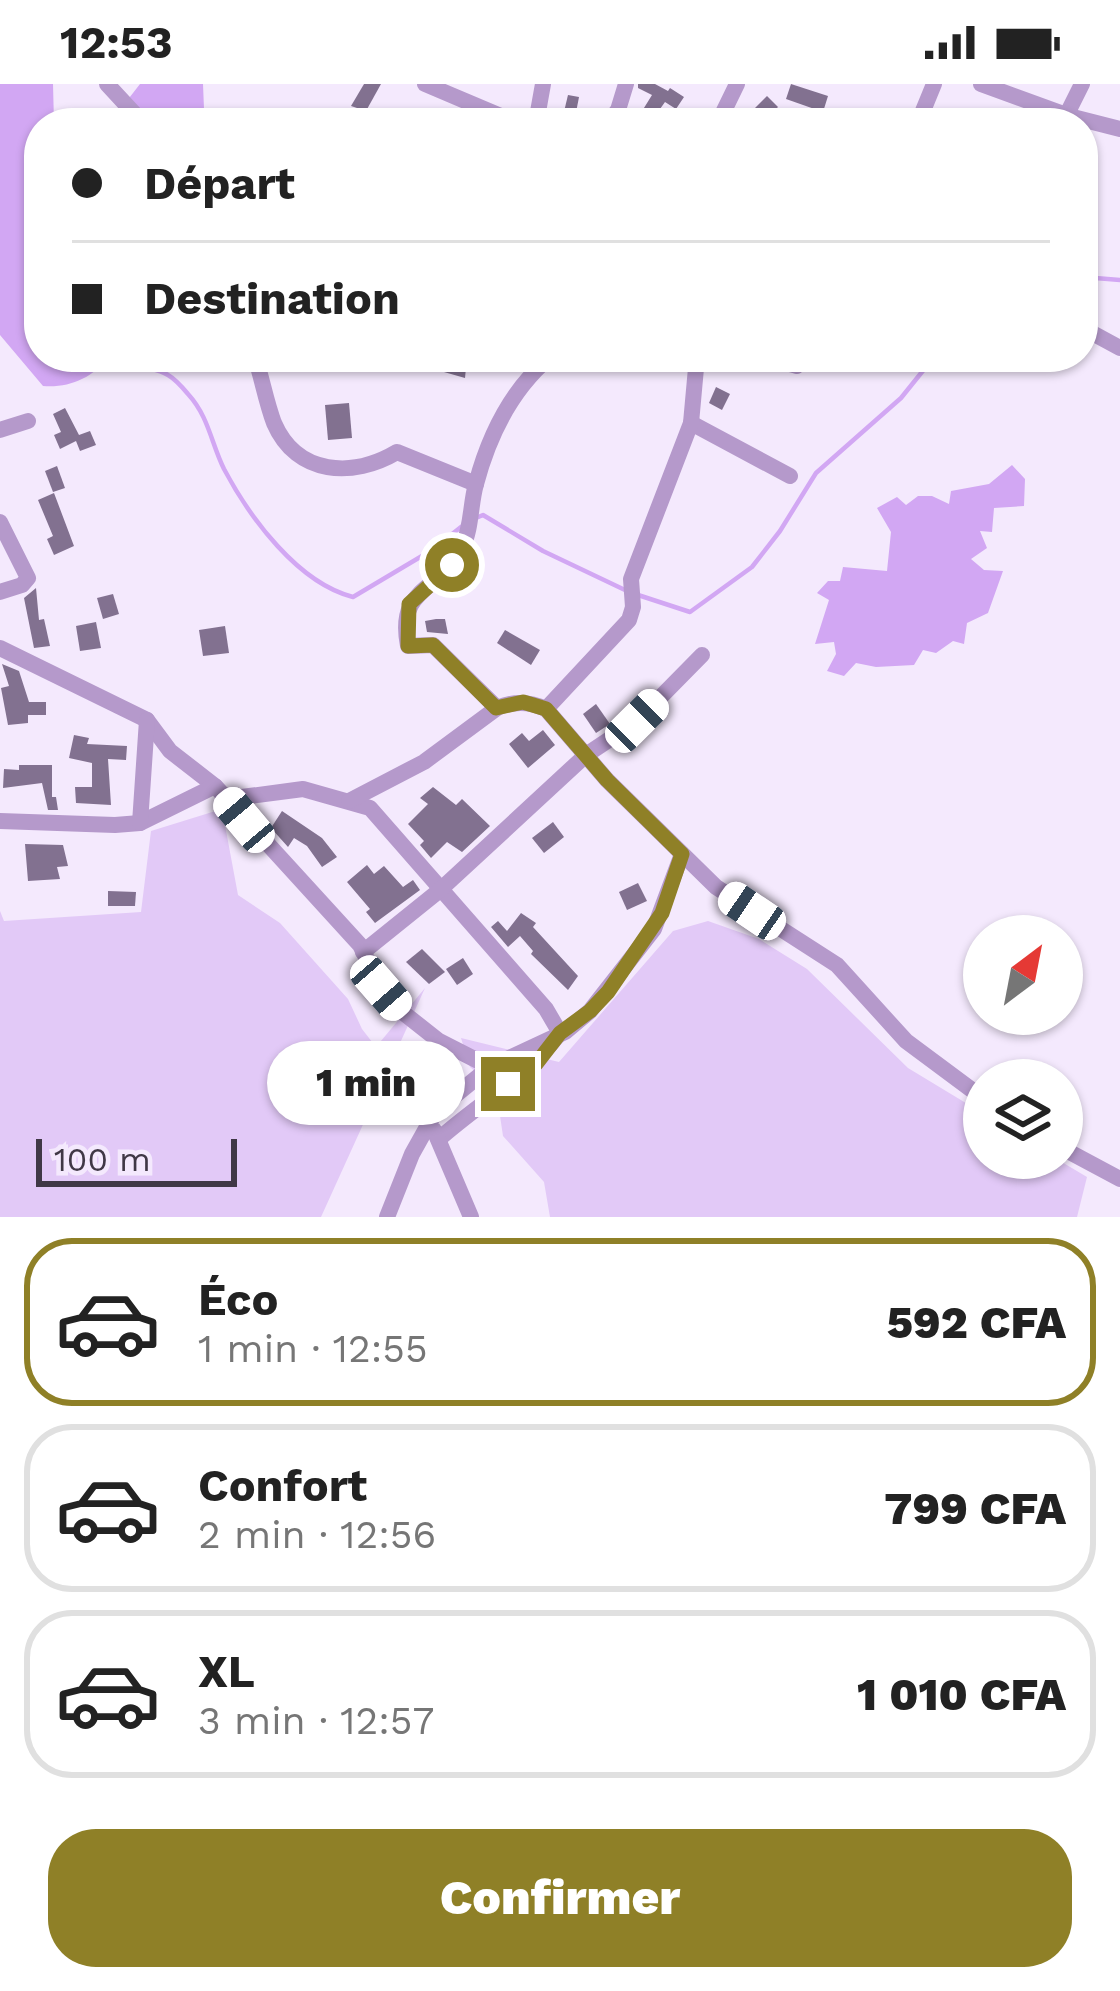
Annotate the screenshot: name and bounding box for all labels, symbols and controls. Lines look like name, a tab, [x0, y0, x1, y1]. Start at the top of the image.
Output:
text: 12:53	[60, 16, 173, 69]
text: Départ	[144, 157, 295, 210]
text: Destination	[144, 272, 400, 325]
route start	[425, 538, 479, 592]
car	[599, 683, 675, 759]
car	[207, 781, 281, 859]
car	[712, 876, 792, 946]
north arrow	[963, 915, 1083, 1035]
map controls	[963, 915, 1083, 1179]
car	[344, 949, 418, 1027]
callout: 1 min	[268, 1042, 466, 1126]
route end	[481, 1057, 535, 1111]
button: layers	[963, 1059, 1083, 1179]
text: 1 min	[316, 1060, 416, 1105]
scale bar	[36, 1133, 237, 1186]
text: 100 m	[54, 1140, 151, 1179]
icon: car	[54, 1268, 162, 1376]
text: Éco	[198, 1273, 279, 1326]
text: 592 CFA	[887, 1296, 1066, 1349]
text: 1 min · 12:55	[198, 1326, 428, 1371]
icon: car	[54, 1454, 162, 1562]
text: Confort	[198, 1459, 367, 1512]
text: 799 CFA	[884, 1482, 1066, 1535]
text: 2 min · 12:56	[198, 1512, 436, 1557]
icon: car	[54, 1640, 162, 1748]
text: XL	[198, 1645, 255, 1698]
text: 1 010 CFA	[857, 1668, 1066, 1721]
text: 3 min · 12:57	[198, 1698, 434, 1743]
button: Confirmer	[48, 1829, 1072, 1967]

